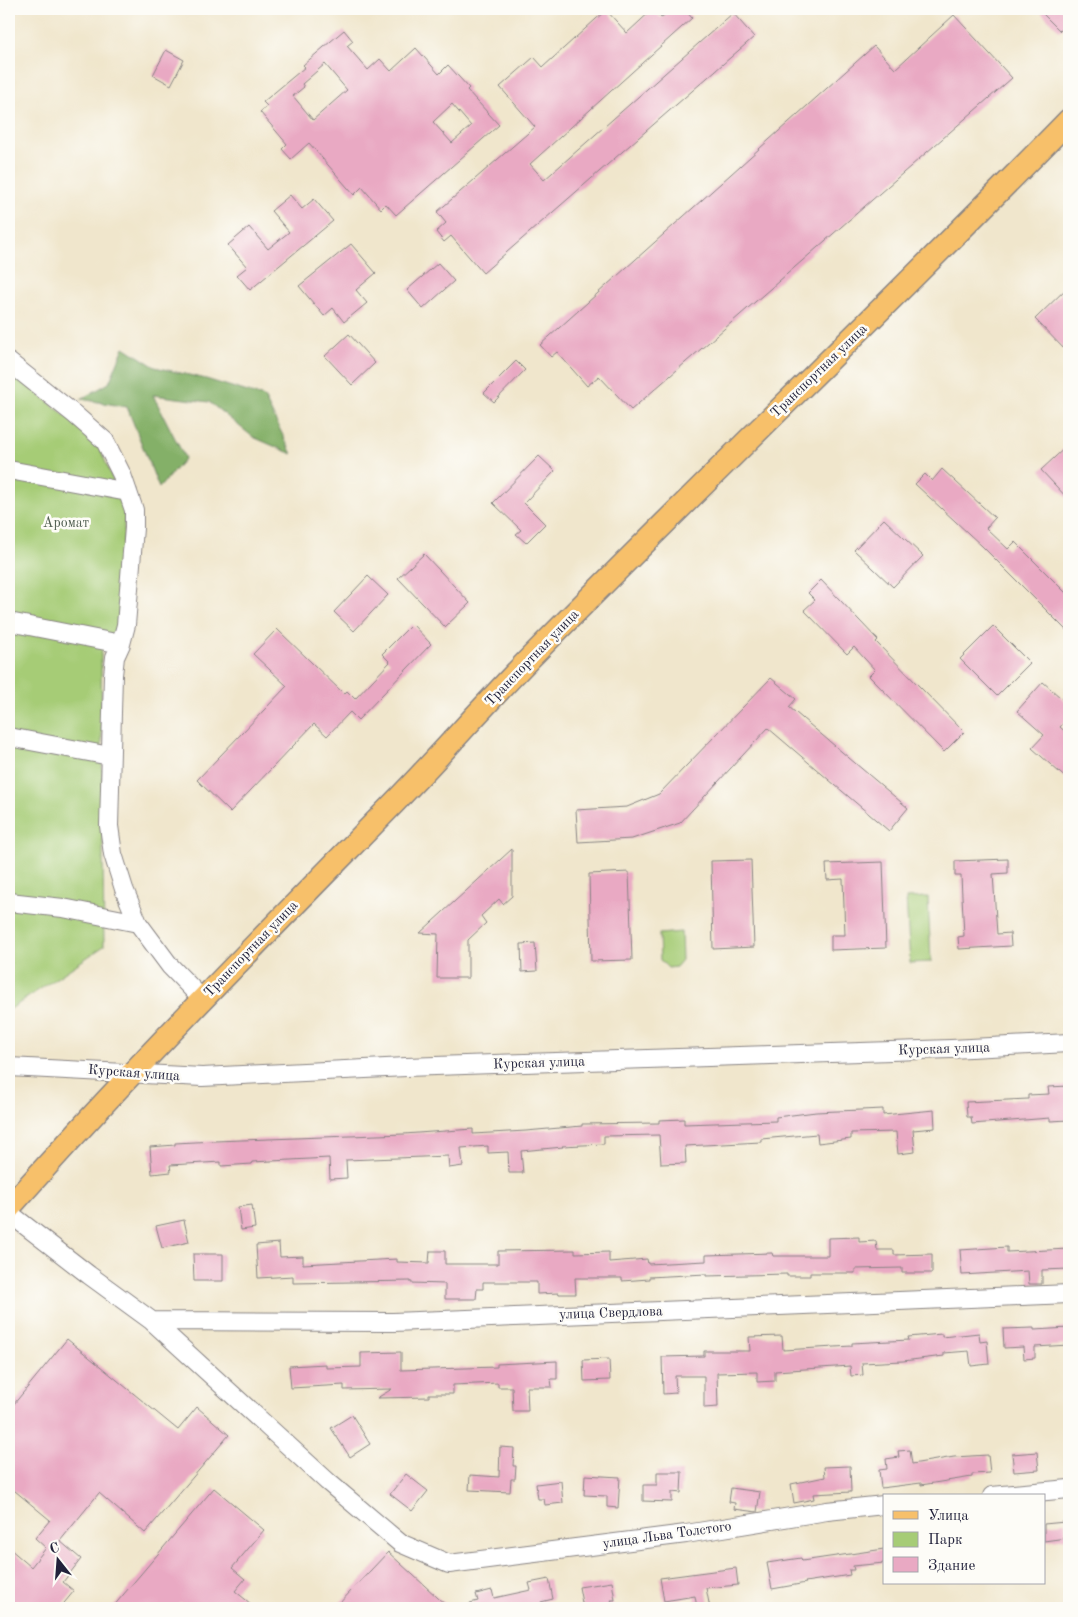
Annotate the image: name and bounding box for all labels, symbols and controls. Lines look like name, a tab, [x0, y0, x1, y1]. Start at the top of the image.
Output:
street label: Транспортная улица	[768, 321, 870, 420]
park label: Аромат	[43, 516, 90, 530]
street label: Транспортная улица	[483, 607, 582, 709]
street label: Транспортная улица	[202, 898, 301, 1000]
street label: Курская улица	[898, 1040, 990, 1058]
street label: Курская улица	[493, 1054, 585, 1072]
street label: Курская улица	[88, 1063, 180, 1083]
street label: улица Свердлова	[559, 1304, 663, 1322]
legend	[883, 1494, 1046, 1584]
text: Улица	[928, 1509, 969, 1524]
street label: улица Льва Толстого	[602, 1519, 732, 1551]
text: Парк	[928, 1533, 963, 1548]
north arrow	[32, 1534, 82, 1584]
text: С	[48, 1540, 61, 1557]
text: Здание	[928, 1559, 975, 1574]

